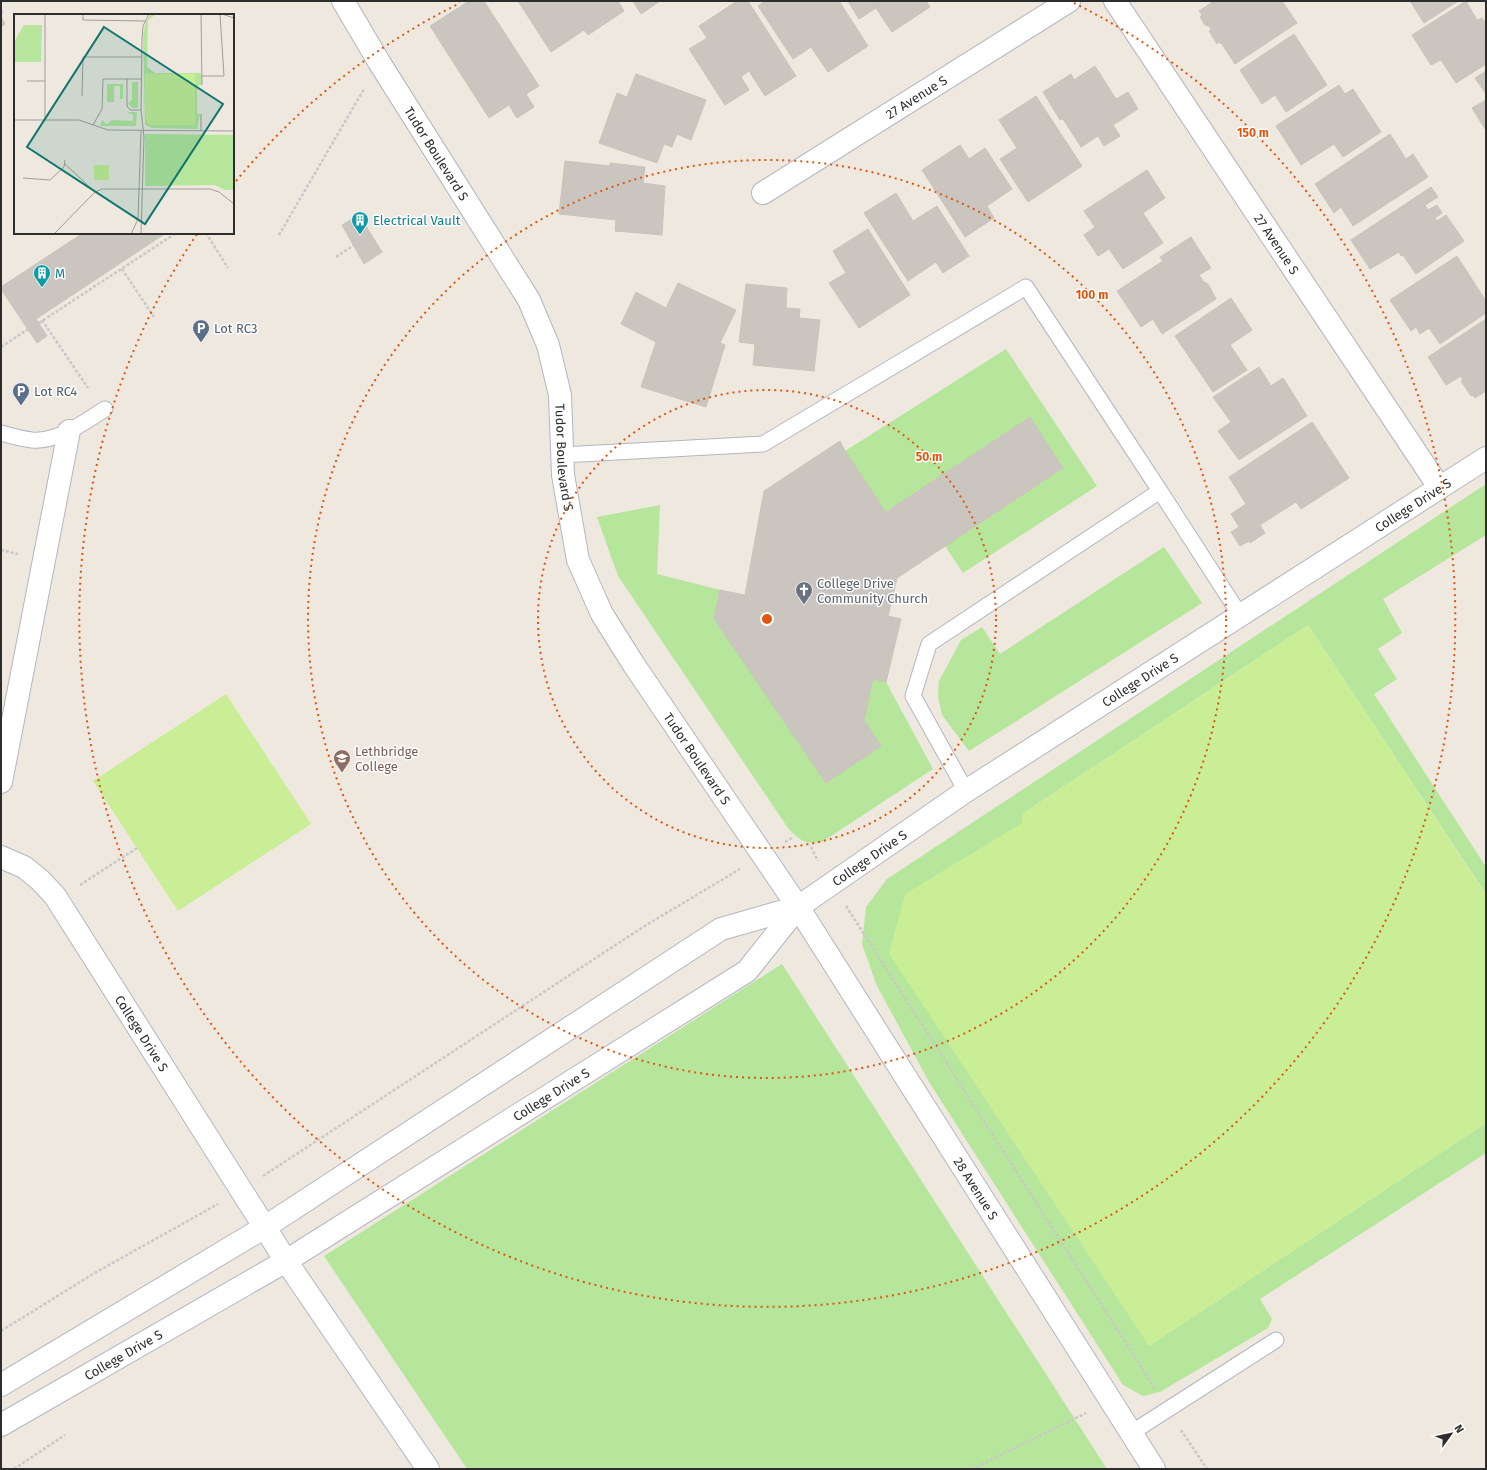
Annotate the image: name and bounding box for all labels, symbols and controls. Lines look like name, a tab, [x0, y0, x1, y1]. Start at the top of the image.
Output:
inset map	[14, 14, 234, 234]
street label: 27 Avenue S	[883, 72, 950, 122]
street label: Tudor Boulevard S	[401, 104, 471, 203]
text: 150 m	[1237, 126, 1269, 140]
building icon: Electrical Vault	[350, 210, 370, 235]
street label: 27 Avenue S	[1251, 211, 1302, 277]
place label: Electrical Vault	[373, 213, 461, 228]
building icon: M	[32, 263, 52, 288]
place label: M	[55, 266, 65, 281]
text: 100 m	[1076, 288, 1108, 302]
parking icon: Lot RC3	[191, 318, 211, 343]
place label: Lot RC3	[214, 321, 257, 336]
parking icon: Lot RC4	[11, 381, 31, 406]
place label: Lot RC4	[34, 384, 77, 399]
street label: Tudor Boulevard S	[552, 403, 576, 512]
text: 50 m	[916, 450, 942, 464]
street label: College Drive S	[1372, 475, 1454, 535]
place label: College Drive Community Church	[817, 576, 928, 606]
church icon: College Drive Community Church	[794, 580, 814, 605]
centre of rings	[760, 612, 774, 626]
street label: College Drive S	[1099, 650, 1181, 710]
street label: Tudor Boulevard S	[660, 710, 733, 808]
place label: Lethbridge College	[355, 744, 418, 774]
school or university icon: Lethbridge College	[332, 748, 352, 773]
street label: College Drive S	[829, 827, 910, 889]
street label: College Drive S	[112, 993, 171, 1074]
street label: College Drive S	[510, 1065, 592, 1124]
street label: 28 Avenue S	[950, 1155, 1001, 1223]
street label: College Drive S	[82, 1327, 165, 1383]
north arrow	[1431, 1414, 1471, 1454]
text: N	[1452, 1422, 1466, 1435]

